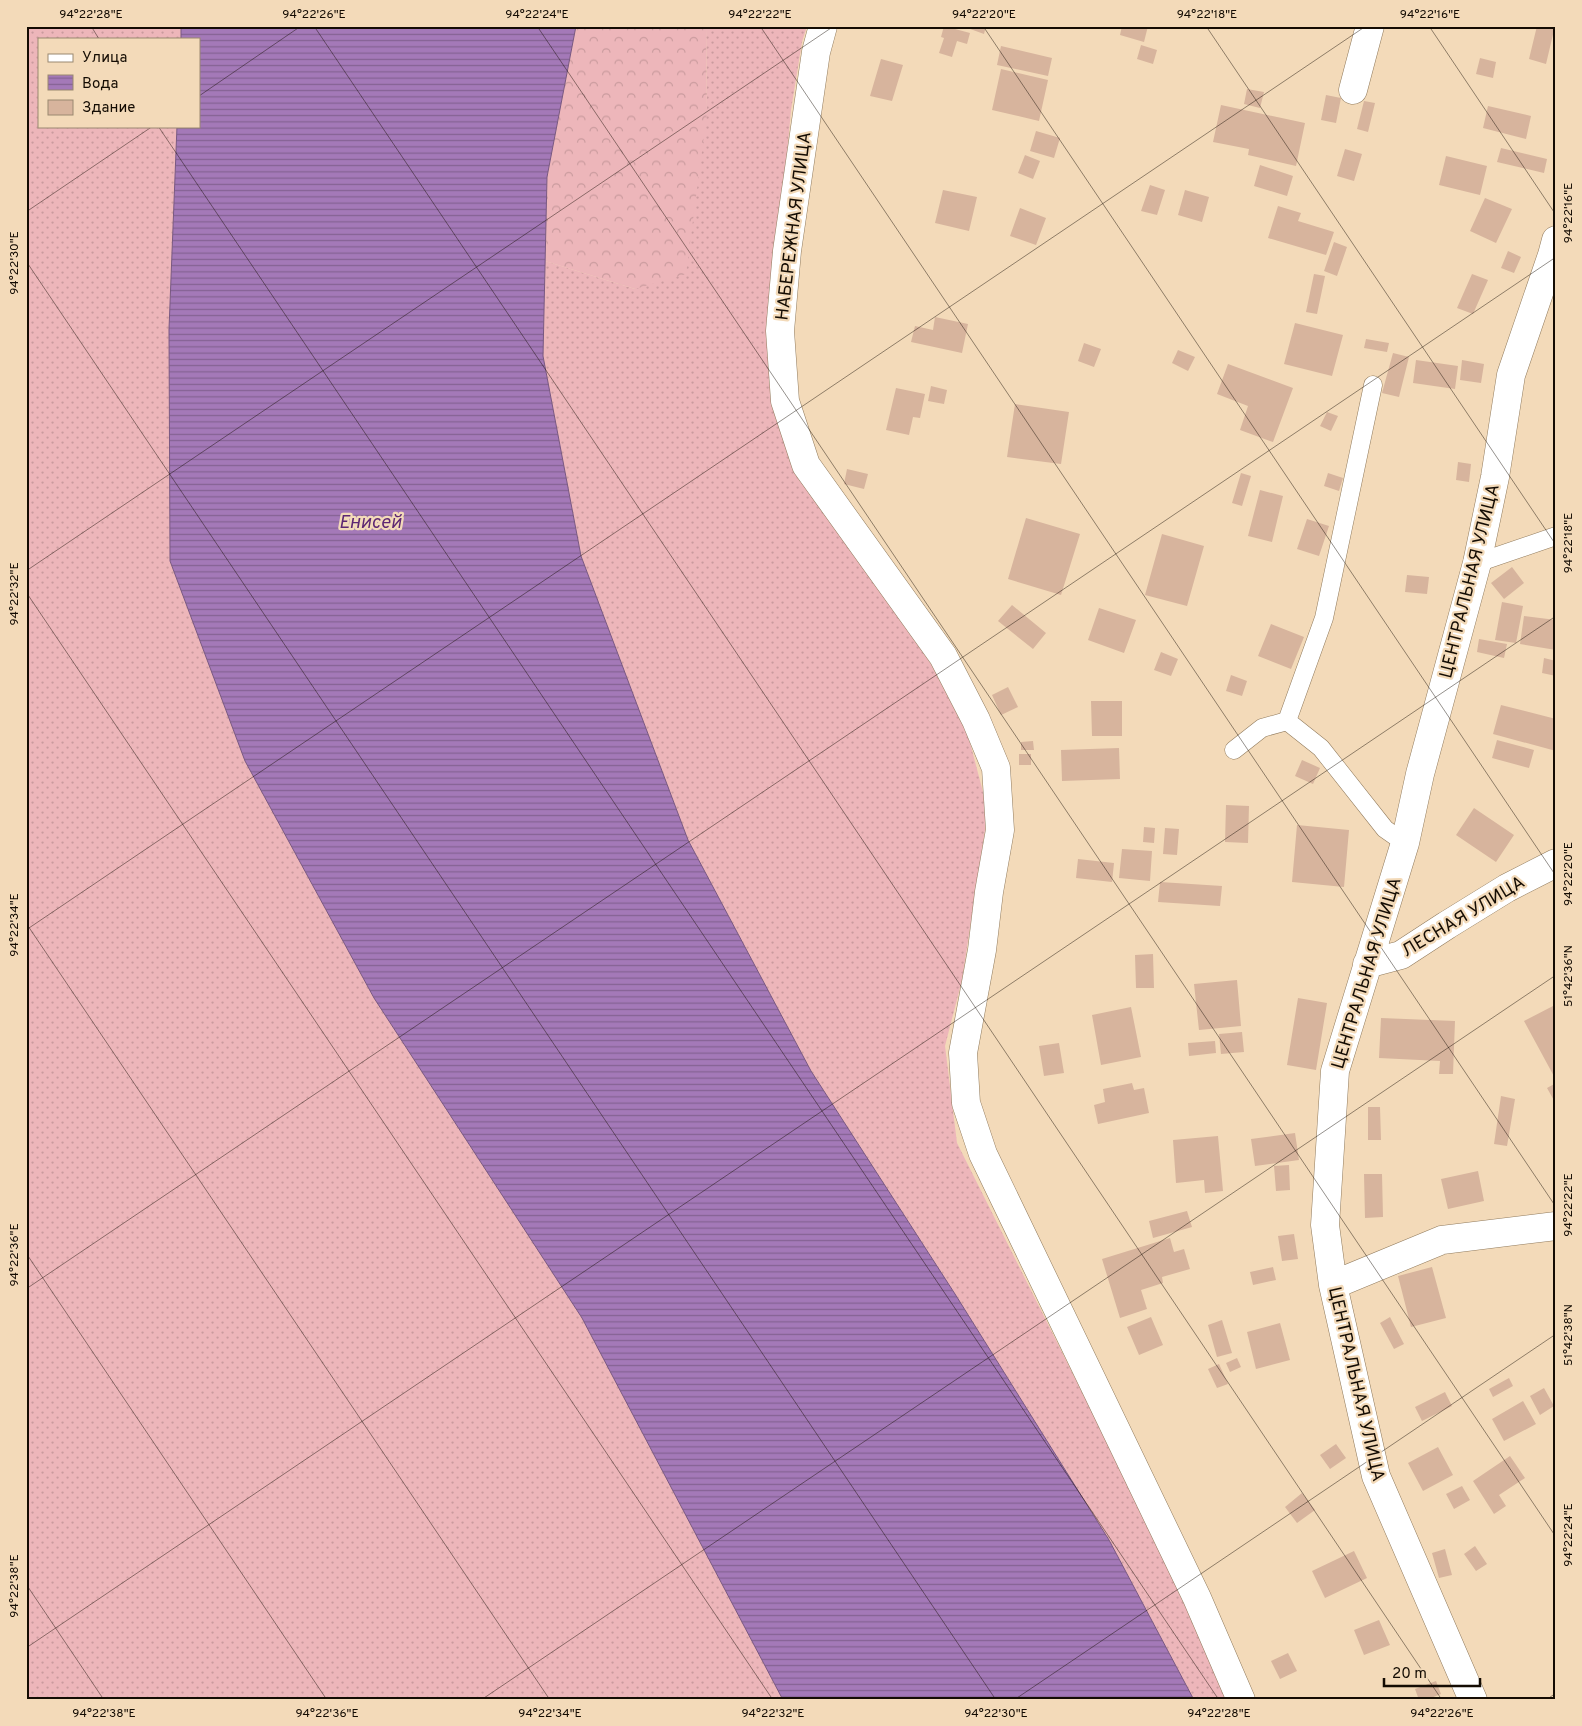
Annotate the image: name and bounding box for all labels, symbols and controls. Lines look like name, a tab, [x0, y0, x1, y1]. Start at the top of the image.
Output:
text: 94°22'28"E	[59, 7, 123, 23]
text: 94°22'26"E	[282, 7, 346, 23]
text: 94°22'24"E	[505, 7, 569, 23]
text: 94°22'22"E	[728, 7, 792, 23]
text: 94°22'20"E	[952, 7, 1016, 23]
text: 94°22'18"E	[1177, 7, 1237, 23]
text: 94°22'16"E	[1400, 7, 1460, 23]
legend	[38, 38, 200, 128]
text: Улица	[82, 49, 127, 68]
text: Вода	[82, 75, 118, 94]
text: Здание	[82, 99, 135, 118]
street label: НАБЕРЕЖНАЯ УЛИЦА	[771, 130, 817, 322]
text: 94°22'16"E	[1561, 183, 1577, 243]
text: 94°22'30"E	[7, 231, 23, 295]
street label: ЦЕНТРАЛЬНАЯ УЛИЦА	[1435, 482, 1506, 681]
water label: Енисей	[339, 511, 402, 535]
text: 94°22'18"E	[1561, 513, 1577, 573]
text: 94°22'32"E	[7, 562, 23, 626]
text: 94°22'20"E	[1561, 842, 1577, 906]
street label: ЛЕСНАЯ УЛИЦА	[1398, 871, 1530, 963]
street label: ЦЕНТРАЛЬНАЯ УЛИЦА	[1327, 875, 1408, 1072]
text: 94°22'34"E	[7, 893, 23, 957]
text: 51°42'36"N	[1561, 945, 1577, 1007]
text: 94°22'22"E	[1561, 1173, 1577, 1237]
text: 94°22'36"E	[7, 1223, 23, 1287]
street label: ЦЕНТРАЛЬНАЯ УЛИЦА	[1322, 1285, 1389, 1484]
text: 51°42'38"N	[1561, 1304, 1577, 1366]
text: 94°22'24"E	[1561, 1503, 1577, 1567]
text: 94°22'38"E	[7, 1554, 23, 1618]
scale bar	[1384, 1656, 1481, 1688]
text: 20 m	[1392, 1665, 1427, 1684]
text: 94°22'38"E	[72, 1706, 136, 1722]
text: 94°22'36"E	[295, 1706, 359, 1722]
text: 94°22'34"E	[518, 1706, 582, 1722]
text: 94°22'32"E	[741, 1706, 805, 1722]
text: 94°22'30"E	[964, 1706, 1028, 1722]
text: 94°22'28"E	[1187, 1706, 1251, 1722]
text: 94°22'26"E	[1410, 1706, 1474, 1722]

